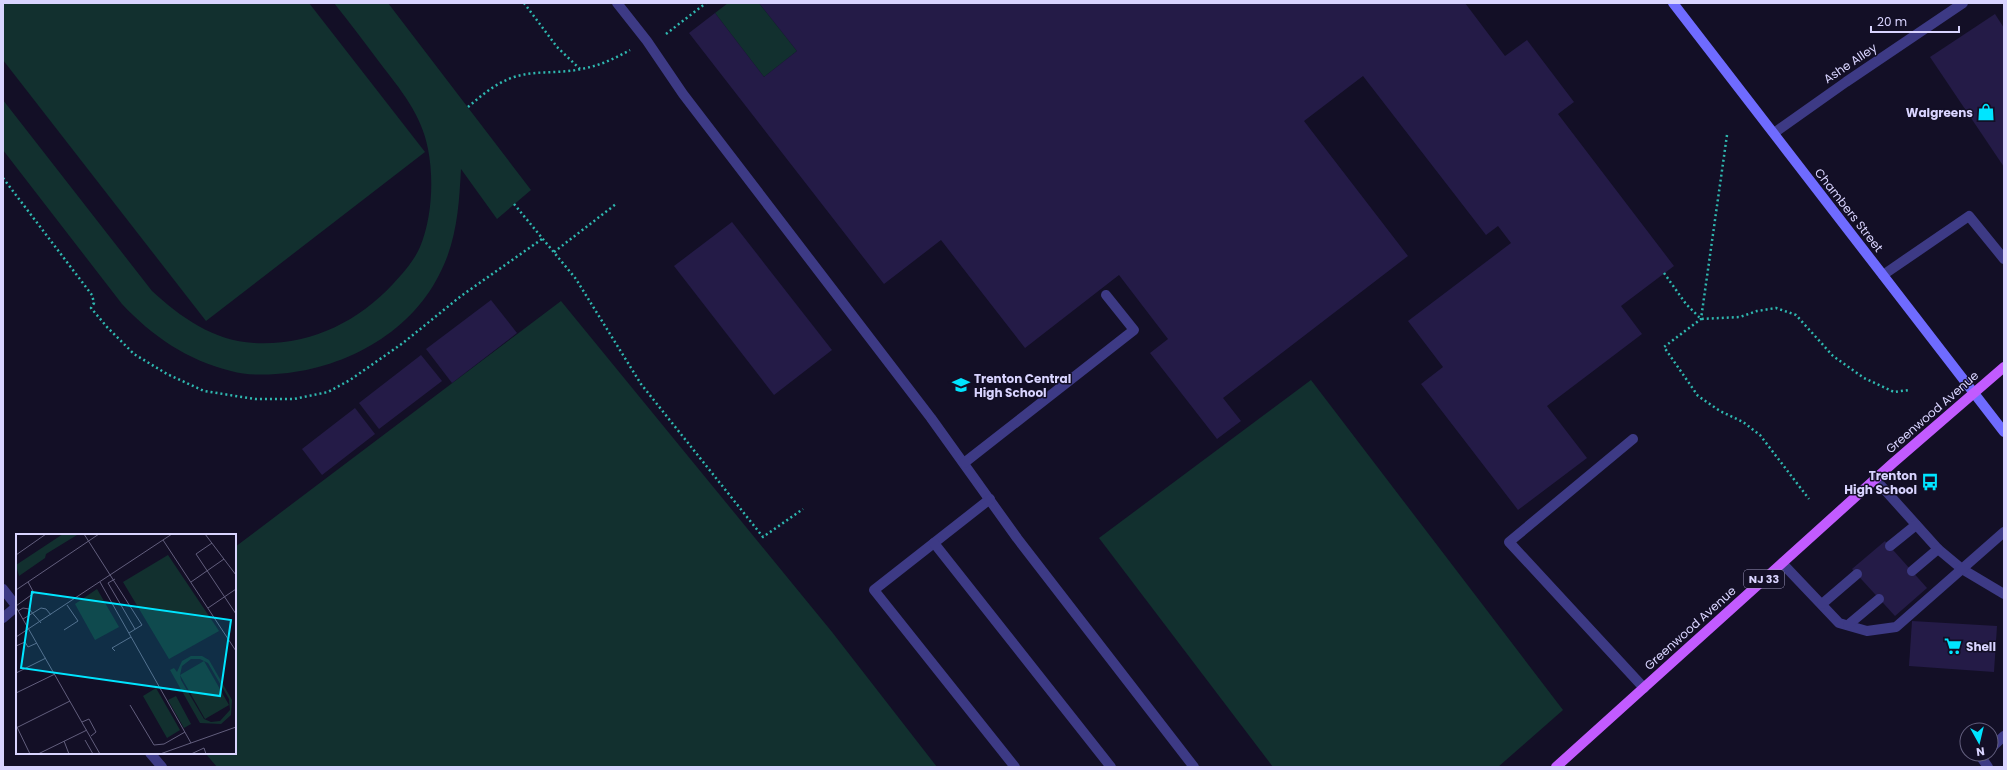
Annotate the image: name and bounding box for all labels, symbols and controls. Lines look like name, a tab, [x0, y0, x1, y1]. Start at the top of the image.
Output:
scale bar	[1871, 8, 1959, 34]
text: 20 m	[1877, 13, 1907, 30]
street label: Ashe Alley	[1820, 39, 1880, 87]
shop icon: Walgreens	[1976, 102, 1996, 122]
place label: Walgreens	[1906, 104, 1973, 121]
street label: Chambers Street	[1811, 165, 1887, 255]
street label: Greenwood Avenue	[1882, 367, 1982, 457]
place label: Trenton Central High School	[974, 370, 1071, 401]
school or university icon: Trenton Central High School	[951, 375, 971, 395]
place label: Trenton High School	[1844, 467, 1917, 498]
bus stop icon: Trenton High School	[1920, 472, 1940, 492]
inset map	[16, 534, 236, 754]
road number: NJ 33	[1744, 570, 1784, 588]
street label: Greenwood Avenue	[1640, 582, 1740, 674]
supermarket icon: Shell	[1943, 636, 1963, 656]
place label: Shell	[1966, 638, 1996, 655]
north arrow	[1959, 722, 1999, 762]
text: N	[1975, 743, 1986, 760]

